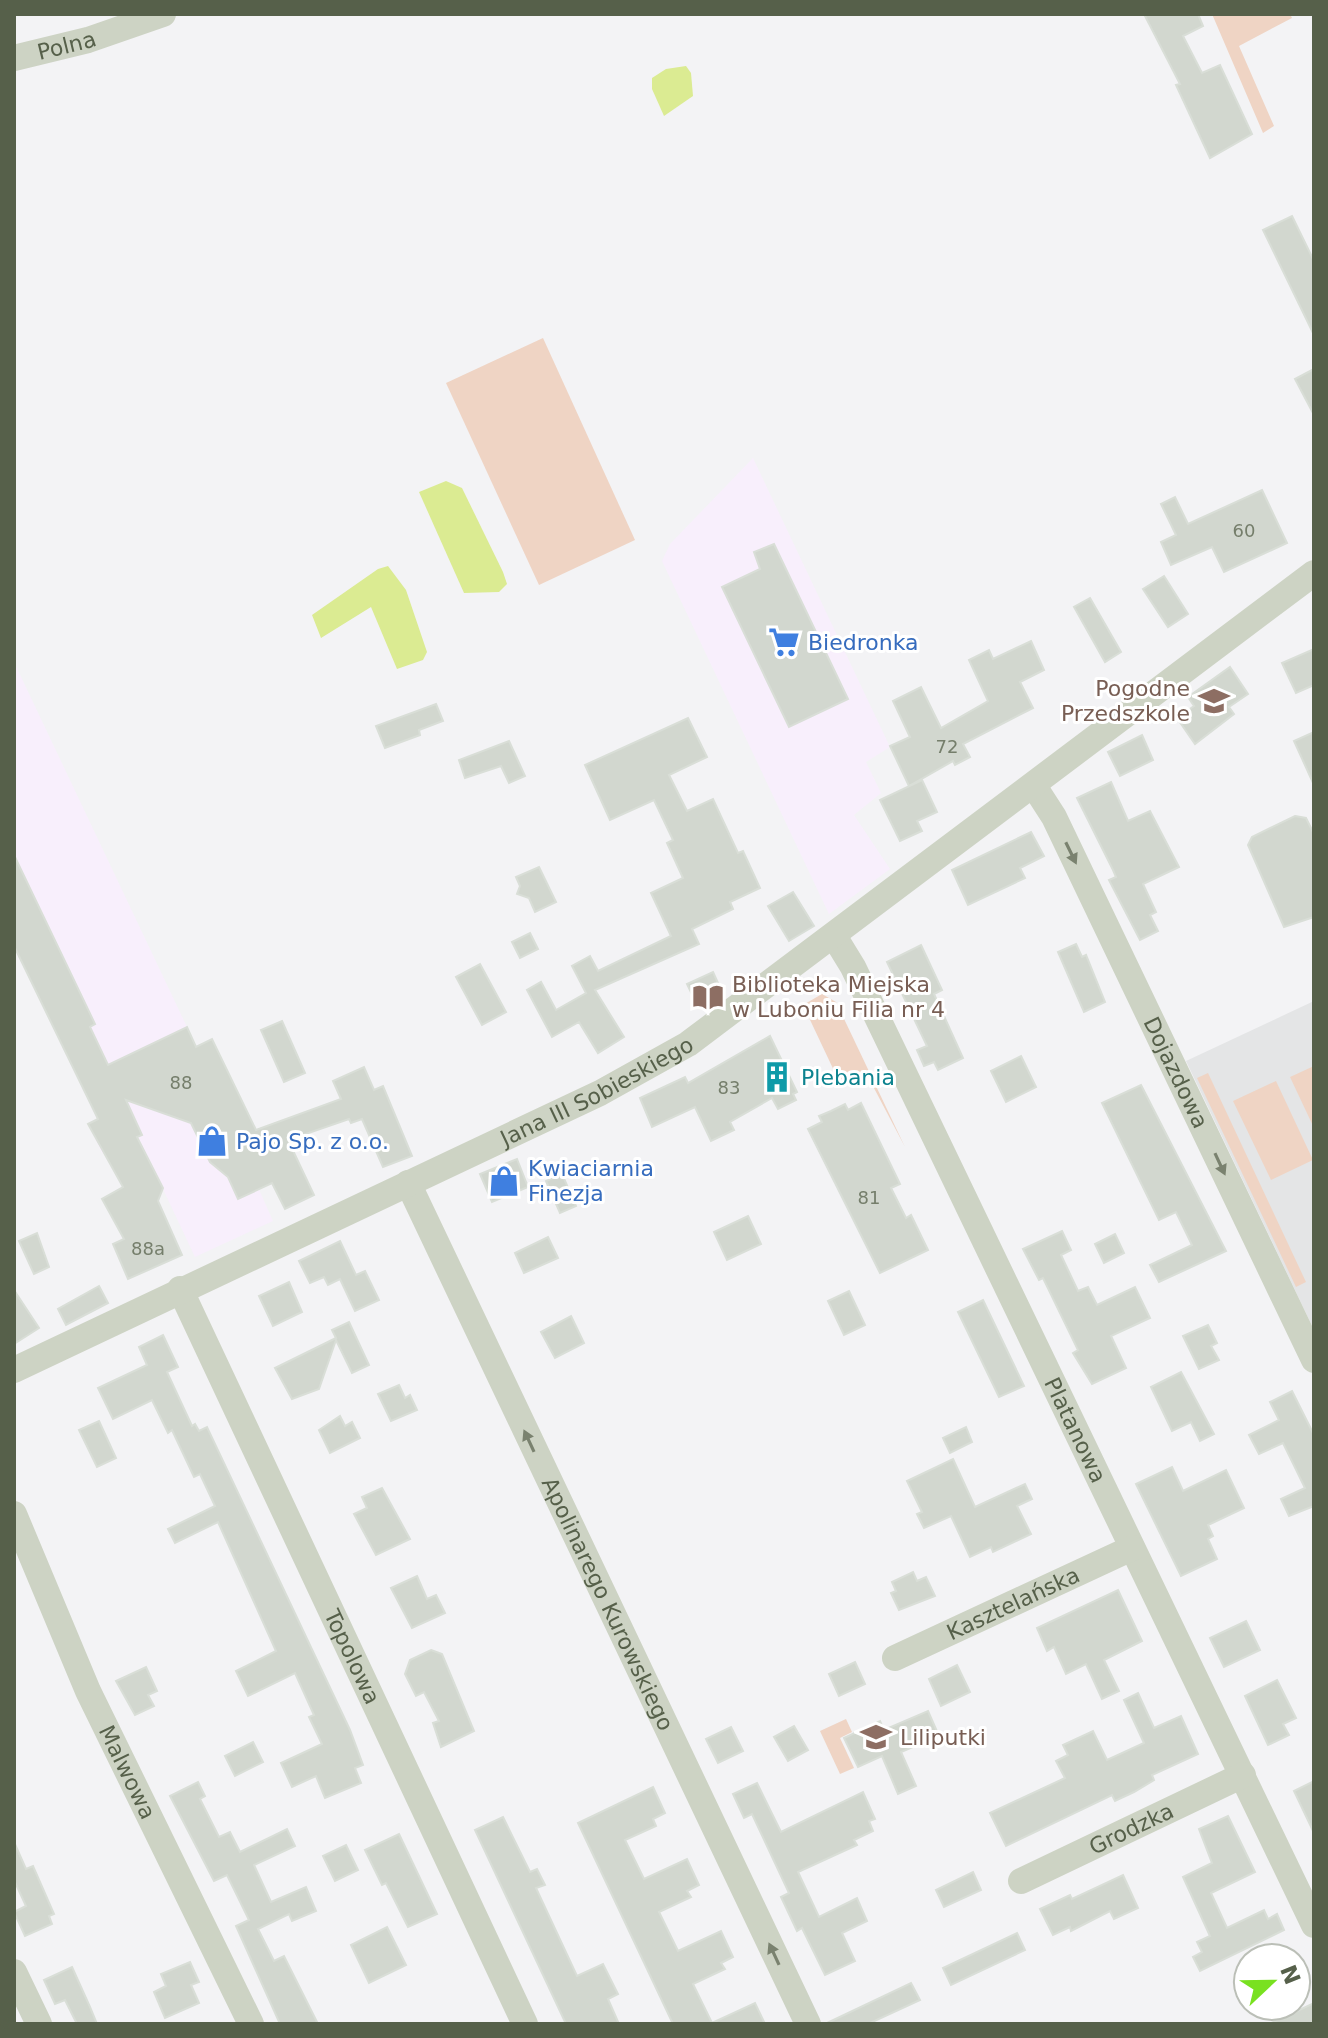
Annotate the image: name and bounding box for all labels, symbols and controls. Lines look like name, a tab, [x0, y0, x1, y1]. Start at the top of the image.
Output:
street label: Polna	[35, 26, 99, 65]
house number: 60	[1233, 520, 1255, 541]
supermarket icon: Biedronka	[767, 625, 801, 659]
place label: Biedronka	[808, 630, 919, 655]
place label: Pogodne Przedszkole	[1061, 676, 1190, 726]
school or university icon: Pogodne Przedszkole	[1197, 684, 1231, 718]
house number: 72	[936, 736, 958, 757]
one-way arrow	[1065, 842, 1078, 865]
place label: Biblioteka Miejska w Luboniu Filia nr 4	[732, 972, 945, 1022]
library icon: Biblioteka Miejska w Luboniu Filia nr 4	[691, 980, 725, 1014]
street label: Dojazdowa	[1139, 1013, 1213, 1132]
street label: Jana III Sobieskiego	[495, 1032, 698, 1152]
building icon: Plebania	[760, 1060, 794, 1094]
place label: Plebania	[801, 1065, 895, 1090]
house number: 88	[170, 1072, 192, 1093]
house number: 83	[718, 1077, 740, 1098]
shop icon: Pajo Sp. z o.o.	[195, 1124, 229, 1158]
place label: Pajo Sp. z o.o.	[236, 1129, 389, 1154]
one-way arrow	[1213, 1152, 1227, 1175]
place label: Kwiaciarnia Finezja	[528, 1156, 654, 1206]
shop icon: Kwiaciarnia Finezja	[487, 1164, 521, 1198]
house number: 81	[858, 1187, 880, 1208]
house number: 88a	[131, 1238, 165, 1259]
street label: Platanowa	[1039, 1373, 1111, 1487]
one-way arrow	[523, 1429, 536, 1453]
street label: Apolinarego Kurowskiego	[537, 1473, 679, 1735]
street label: Kasztelańska	[943, 1562, 1084, 1645]
street label: Topolowa	[319, 1604, 385, 1708]
school or university icon: Liliputki	[859, 1720, 893, 1754]
street label: Malwowa	[94, 1721, 161, 1823]
place label: Liliputki	[900, 1725, 986, 1750]
street label: Grodzka	[1085, 1798, 1178, 1860]
one-way arrow	[767, 1942, 781, 1965]
north arrow	[1232, 1942, 1312, 2022]
text: N	[1275, 1961, 1305, 1988]

